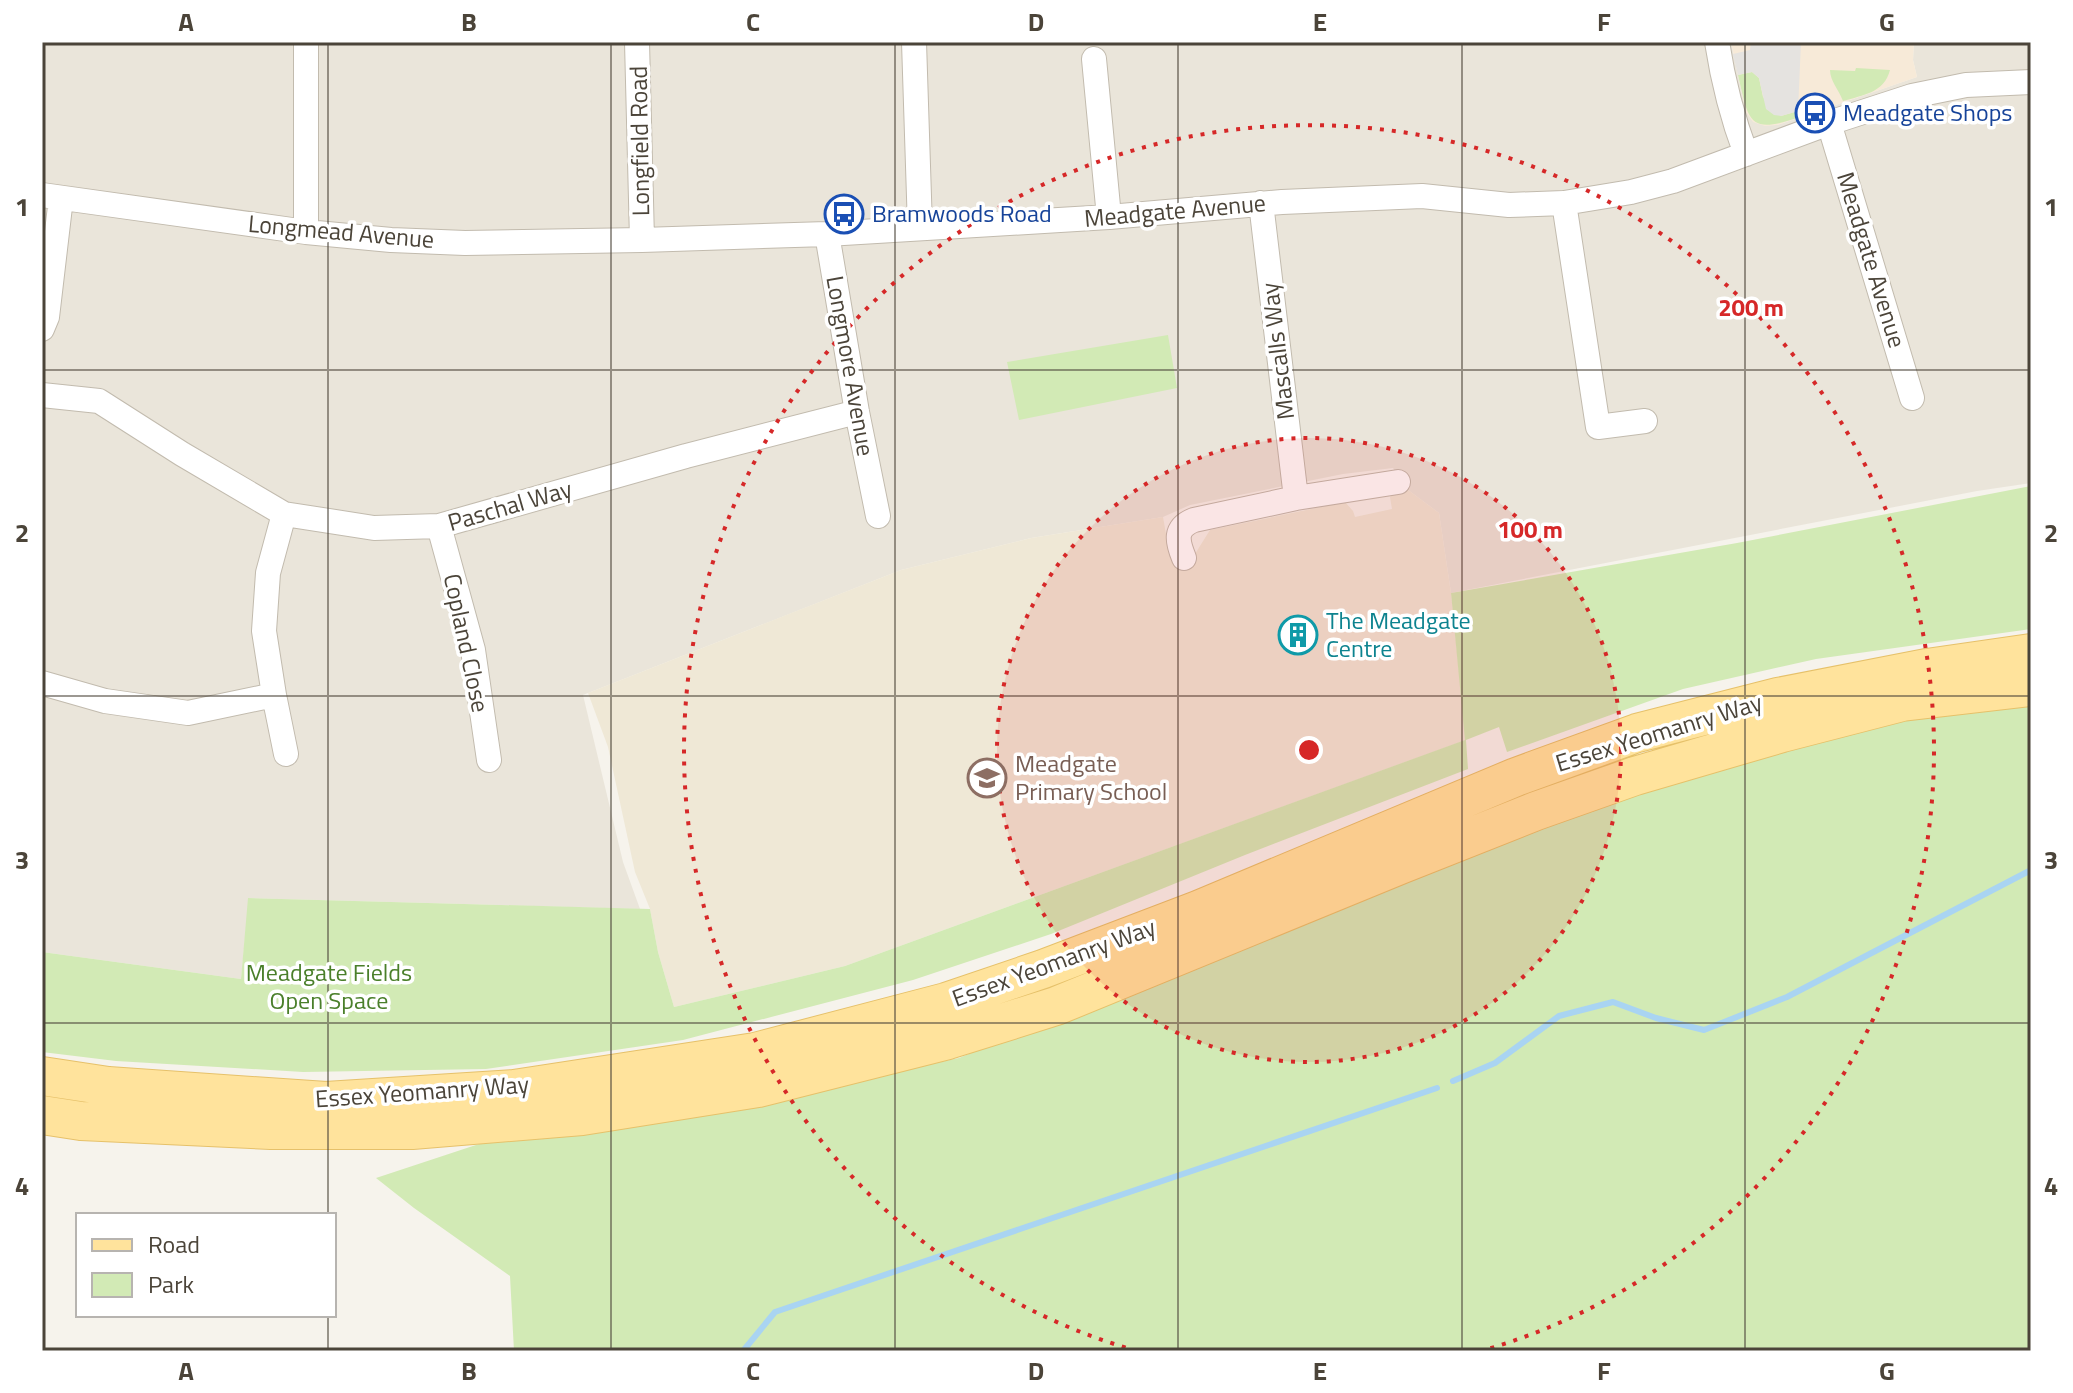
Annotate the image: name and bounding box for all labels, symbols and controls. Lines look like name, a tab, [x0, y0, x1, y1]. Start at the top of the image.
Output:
text: A	[178, 2, 194, 41]
text: B	[461, 2, 477, 41]
text: C	[746, 2, 760, 41]
text: D	[1028, 2, 1044, 41]
text: E	[1313, 2, 1327, 41]
text: F	[1597, 2, 1611, 41]
text: G	[1879, 2, 1895, 41]
street label: Longfield Road	[620, 66, 658, 216]
bus stop icon: Meadgate Shops	[1794, 92, 1836, 134]
place label: Meadgate Shops	[1843, 94, 2012, 130]
street label: Meadgate Avenue	[1828, 167, 1916, 352]
street label: Meadgate Avenue	[1083, 184, 1267, 236]
text: 1	[15, 187, 29, 226]
text: 1	[2044, 187, 2058, 226]
bus stop icon: Bramwoods Road	[823, 193, 865, 235]
place label: Bramwoods Road	[872, 195, 1052, 231]
street label: Longmead Avenue	[247, 205, 436, 257]
street label: Longmore Avenue	[817, 273, 885, 459]
street label: Mascalls Way	[1251, 280, 1303, 422]
text: 200 m	[1718, 289, 1784, 325]
street label: Paschal Way	[443, 470, 577, 540]
text: 100 m	[1497, 511, 1563, 547]
text: 2	[15, 513, 29, 552]
text: 2	[2044, 513, 2058, 552]
street label: Copland Close	[435, 570, 499, 716]
place label: The Meadgate Centre	[1326, 602, 1471, 666]
building icon: The Meadgate Centre	[1277, 614, 1319, 656]
street label: Essex Yeomanry Way	[1551, 683, 1767, 781]
centre of rings	[1295, 736, 1323, 764]
place label: Meadgate Primary School	[1015, 745, 1167, 809]
school or university icon: Meadgate Primary School	[966, 757, 1008, 799]
text: 3	[15, 840, 29, 879]
text: 3	[2044, 840, 2058, 879]
street label: Essex Yeomanry Way	[947, 908, 1161, 1016]
park label: Meadgate Fields Open Space	[246, 954, 412, 1018]
street label: Essex Yeomanry Way	[314, 1066, 530, 1116]
text: 4	[15, 1166, 29, 1205]
text: 4	[2044, 1166, 2058, 1205]
legend	[76, 1213, 336, 1317]
text: Road	[148, 1226, 200, 1262]
text: Park	[148, 1266, 194, 1302]
text: A	[178, 1351, 194, 1390]
text: B	[461, 1351, 477, 1390]
text: C	[746, 1351, 760, 1390]
text: D	[1028, 1351, 1044, 1390]
text: E	[1313, 1351, 1327, 1390]
text: F	[1597, 1351, 1611, 1390]
text: G	[1879, 1351, 1895, 1390]

